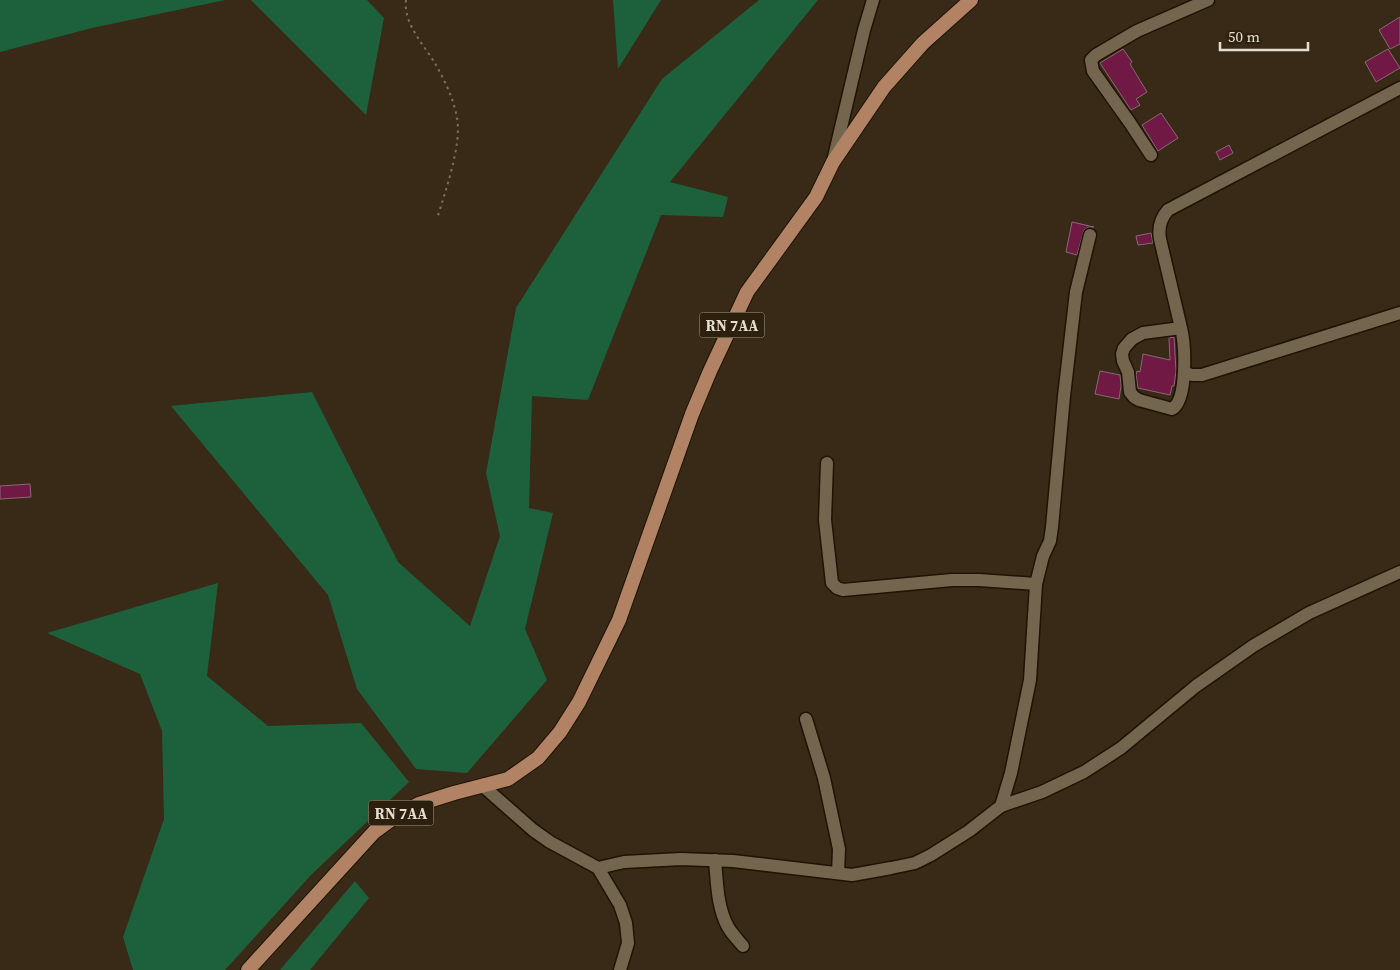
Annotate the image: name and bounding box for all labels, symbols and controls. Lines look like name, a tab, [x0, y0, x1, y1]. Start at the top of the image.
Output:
scale bar	[1220, 20, 1308, 52]
text: 50 m	[1228, 26, 1260, 47]
road number: RN 7AA	[700, 312, 764, 338]
road number: RN 7AA	[368, 800, 434, 826]

